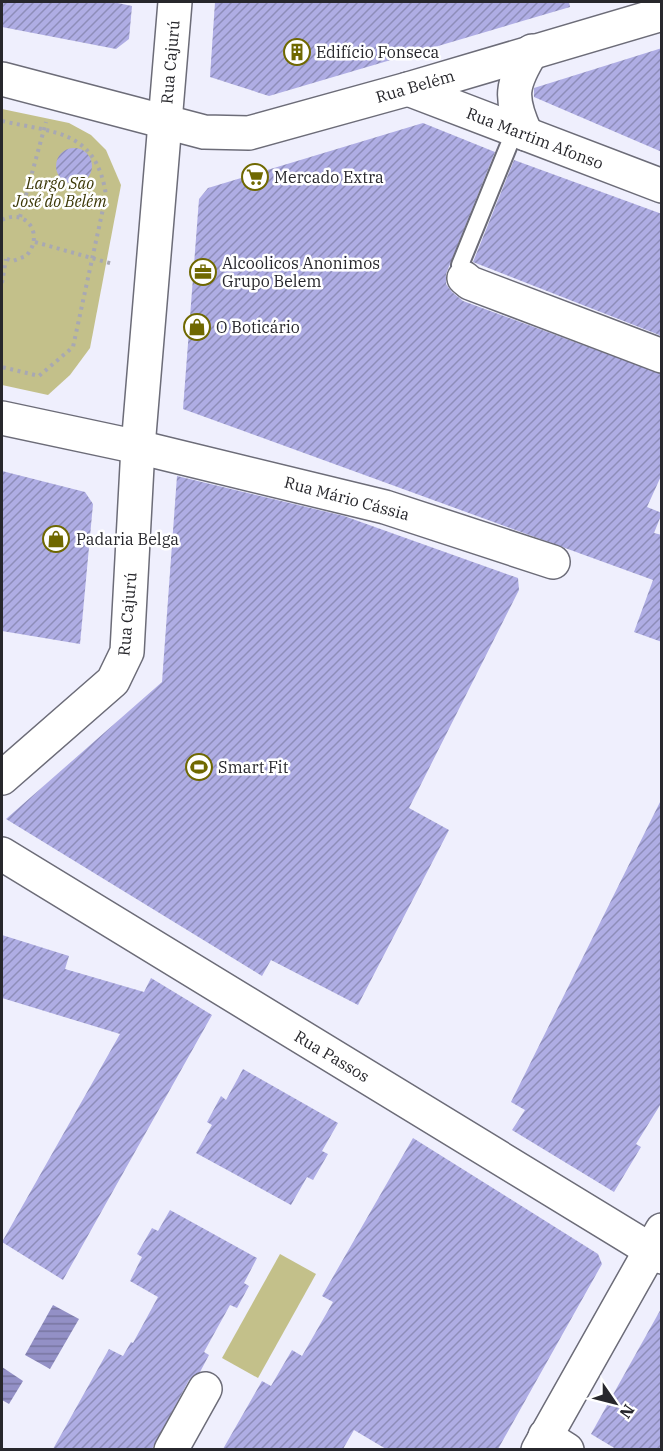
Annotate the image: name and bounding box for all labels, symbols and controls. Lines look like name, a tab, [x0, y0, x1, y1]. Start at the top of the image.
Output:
street label: Rua Cajurú	[156, 19, 184, 105]
building icon: Edifício Fonseca	[282, 37, 312, 67]
place label: Edifício Fonseca	[316, 42, 440, 62]
street label: Rua Belém	[373, 65, 457, 107]
street label: Rua Martim Afonso	[464, 103, 606, 173]
supermarket icon: Mercado Extra	[240, 162, 270, 192]
place label: Mercado Extra	[274, 167, 384, 187]
park label: Largo São José do Belém	[12, 173, 107, 211]
place label: Alcoolicos Anonimos Grupo Belem	[222, 253, 380, 291]
office icon: Alcoolicos Anonimos Grupo Belem	[188, 257, 218, 287]
shop icon: O Boticário	[182, 312, 212, 342]
place label: O Boticário	[216, 317, 300, 337]
street label: Rua Mário Cássia	[282, 472, 412, 524]
shop icon: Padaria Belga	[41, 524, 71, 554]
place label: Padaria Belga	[76, 529, 179, 549]
street label: Rua Cajurú	[113, 571, 141, 657]
sports icon: Smart Fit	[184, 752, 214, 782]
place label: Smart Fit	[218, 757, 289, 777]
street label: Rua Passos	[291, 1026, 373, 1086]
north arrow	[585, 1373, 645, 1433]
text: N	[615, 1401, 639, 1423]

